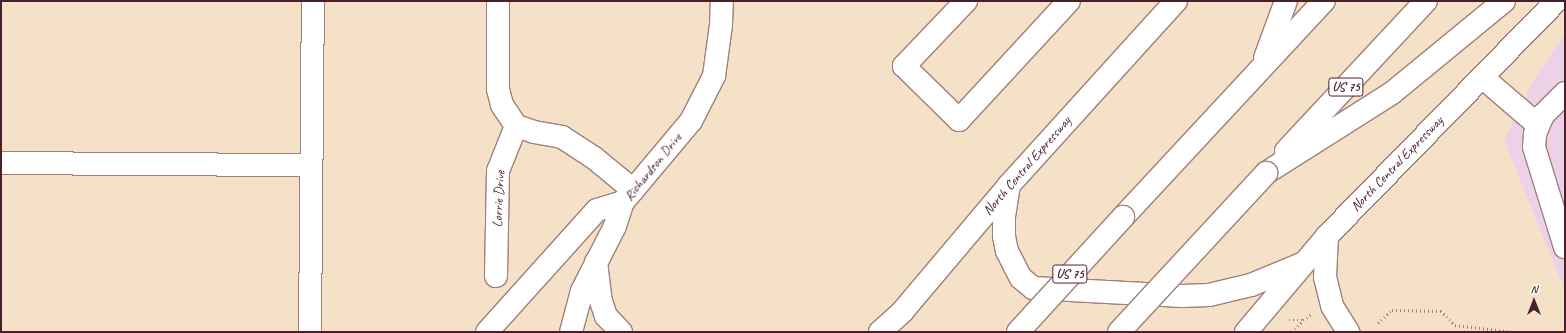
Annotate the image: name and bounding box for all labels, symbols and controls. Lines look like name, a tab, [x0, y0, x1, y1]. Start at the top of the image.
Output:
road number: US 75	[1328, 76, 1364, 98]
street label: North Central Expressway	[979, 113, 1075, 219]
street label: North Central Expressway	[1347, 113, 1447, 215]
street label: Richardson Drive	[621, 130, 685, 204]
street label: Lorrie Drive	[489, 170, 509, 228]
road number: US 75	[1052, 263, 1088, 285]
north arrow	[1514, 281, 1554, 321]
text: N	[1531, 282, 1537, 296]

